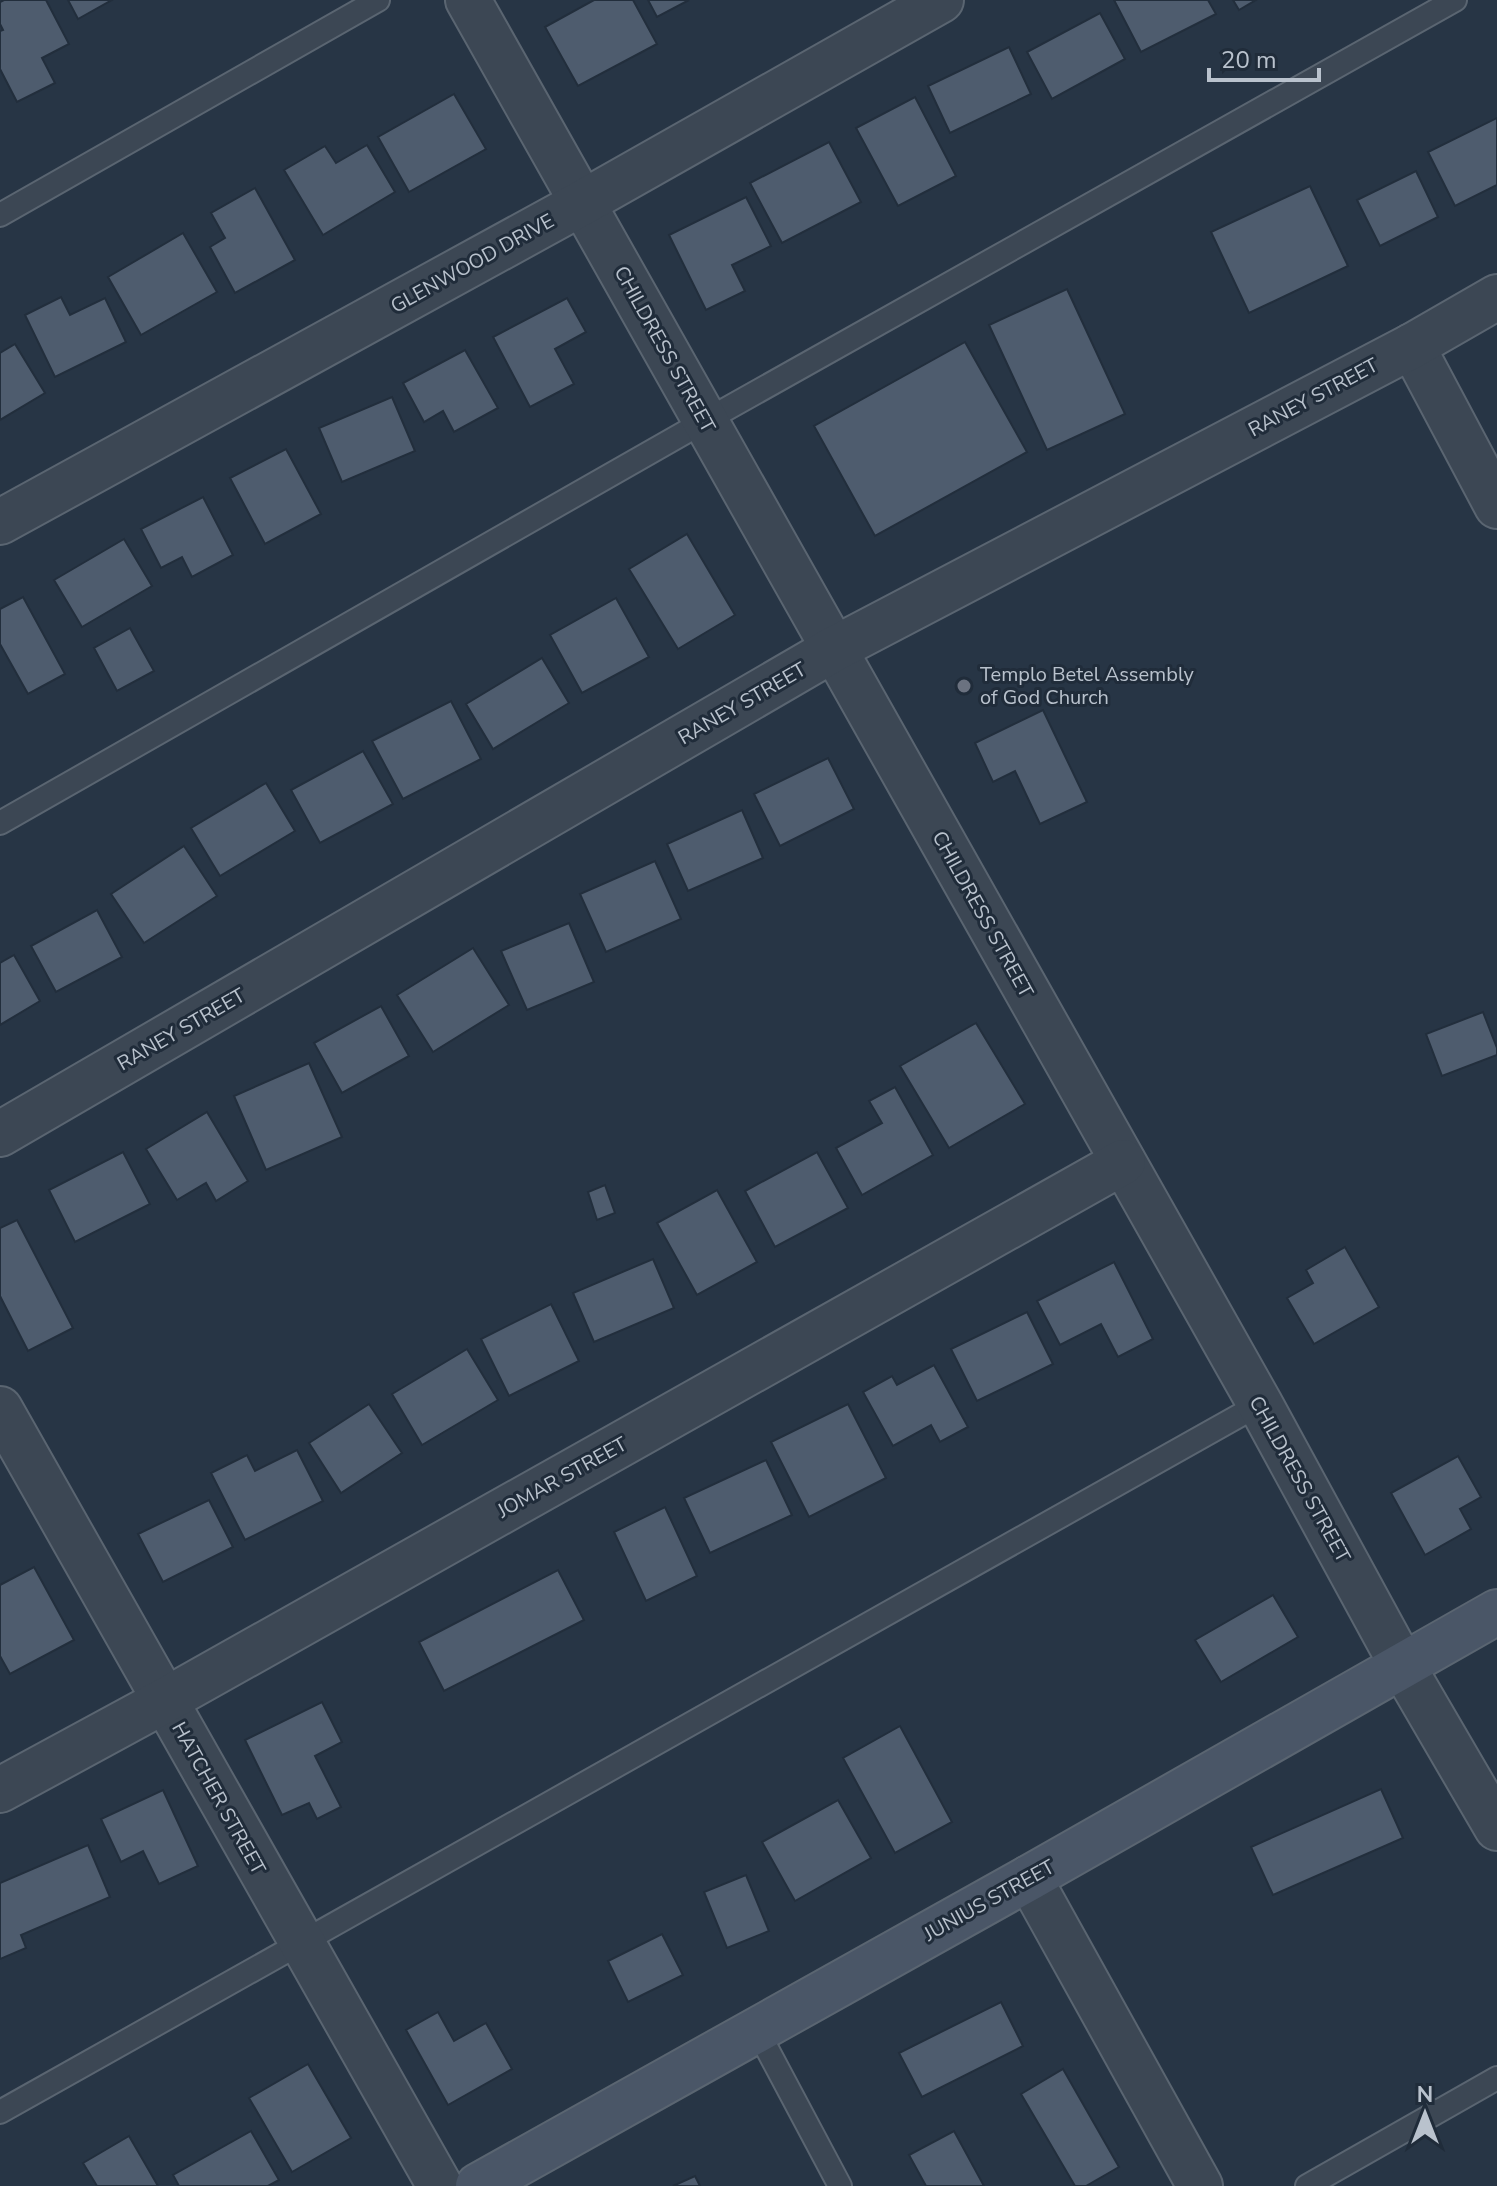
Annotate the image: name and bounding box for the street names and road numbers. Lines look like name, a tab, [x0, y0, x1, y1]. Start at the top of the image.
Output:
street label: GLENWOOD DRIVE	[386, 207, 559, 320]
street label: CHILDRESS STREET	[608, 261, 722, 437]
street label: RANEY STREET	[1243, 352, 1383, 443]
street label: RANEY STREET	[673, 656, 811, 751]
street label: CHILDRESS STREET	[926, 826, 1040, 1002]
street label: RANEY STREET	[112, 982, 250, 1077]
street label: CHILDRESS STREET	[1243, 1391, 1357, 1567]
street label: JOMAR STREET	[492, 1431, 632, 1525]
street label: HATCHER STREET	[165, 1717, 272, 1879]
street label: JUNIUS STREET	[918, 1853, 1059, 1948]

